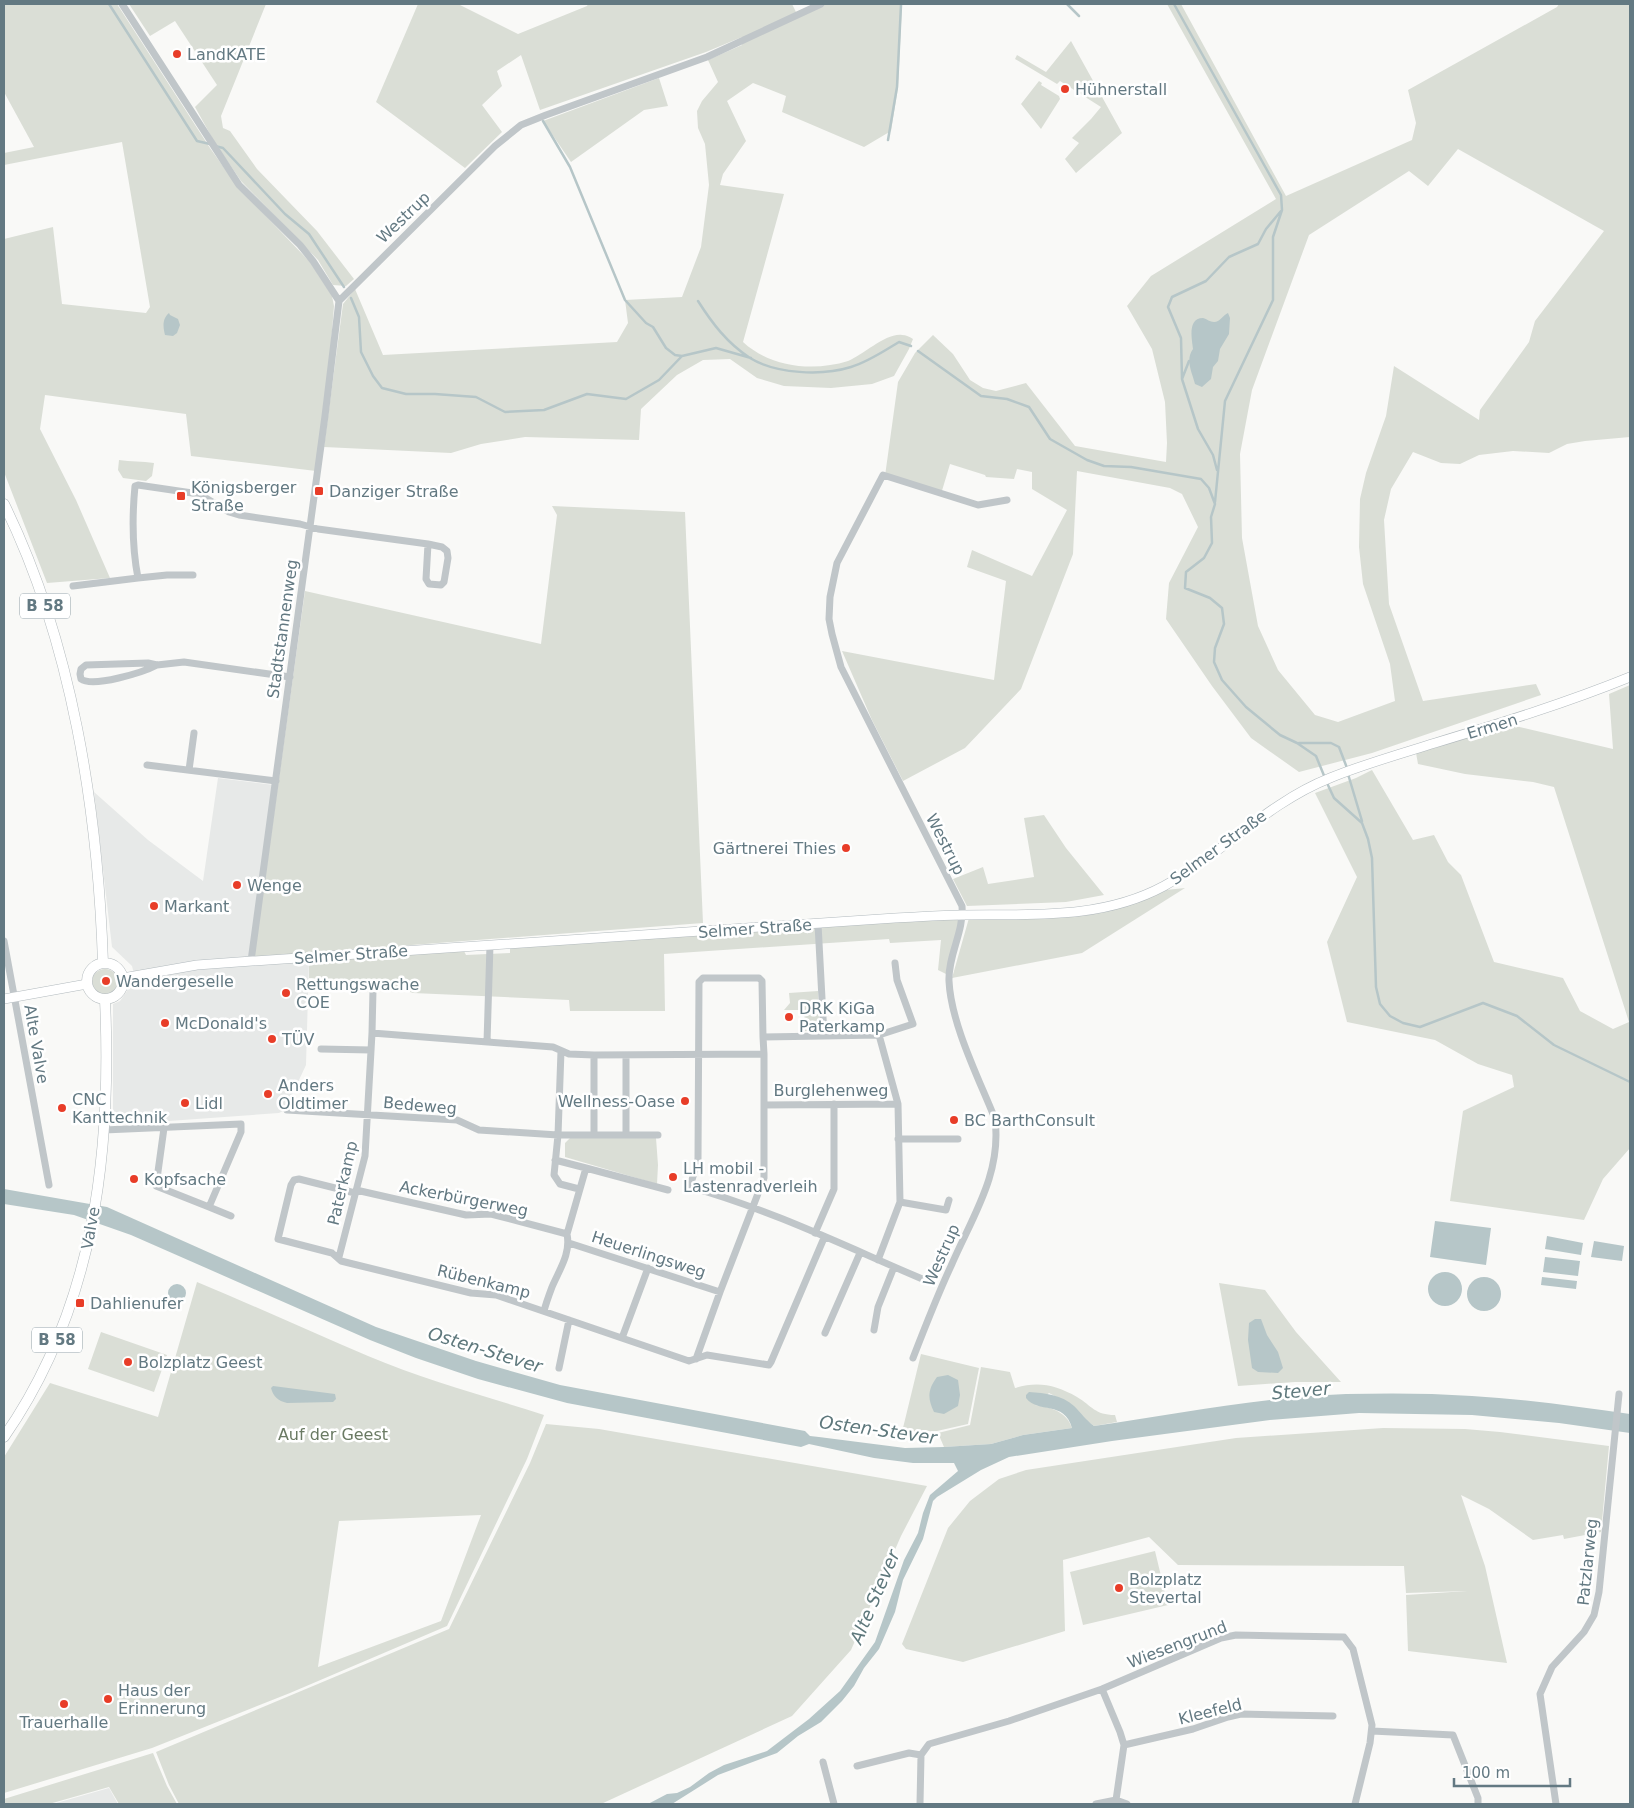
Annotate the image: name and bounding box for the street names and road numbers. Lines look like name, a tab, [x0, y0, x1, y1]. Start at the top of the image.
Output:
street label: Westrup	[373, 188, 434, 247]
street label: Stadtstannenweg	[263, 558, 302, 700]
road number: B 58	[20, 594, 70, 618]
street label: Ermen	[1465, 710, 1520, 743]
street label: Selmer Straße	[1166, 806, 1270, 889]
street label: Westrup	[922, 810, 969, 878]
street label: Selmer Straße	[697, 915, 813, 942]
street label: Selmer Straße	[293, 941, 409, 968]
street label: Alte Valve	[20, 1003, 53, 1085]
street label: Burglehenweg	[773, 1081, 889, 1100]
street label: Bedeweg	[382, 1093, 458, 1118]
street label: Paterkamp	[324, 1139, 361, 1227]
street label: Ackerbürgerweg	[398, 1177, 530, 1220]
street label: Valve	[77, 1205, 104, 1251]
street label: Westrup	[919, 1221, 964, 1289]
street label: Heuerlingsweg	[589, 1227, 708, 1282]
street label: Rübenkamp	[435, 1261, 532, 1302]
road number: B 58	[32, 1328, 82, 1352]
street label: Patzlarweg	[1573, 1518, 1602, 1606]
street label: Wiesengrund	[1125, 1617, 1230, 1672]
street label: Kleefeld	[1176, 1694, 1244, 1729]

